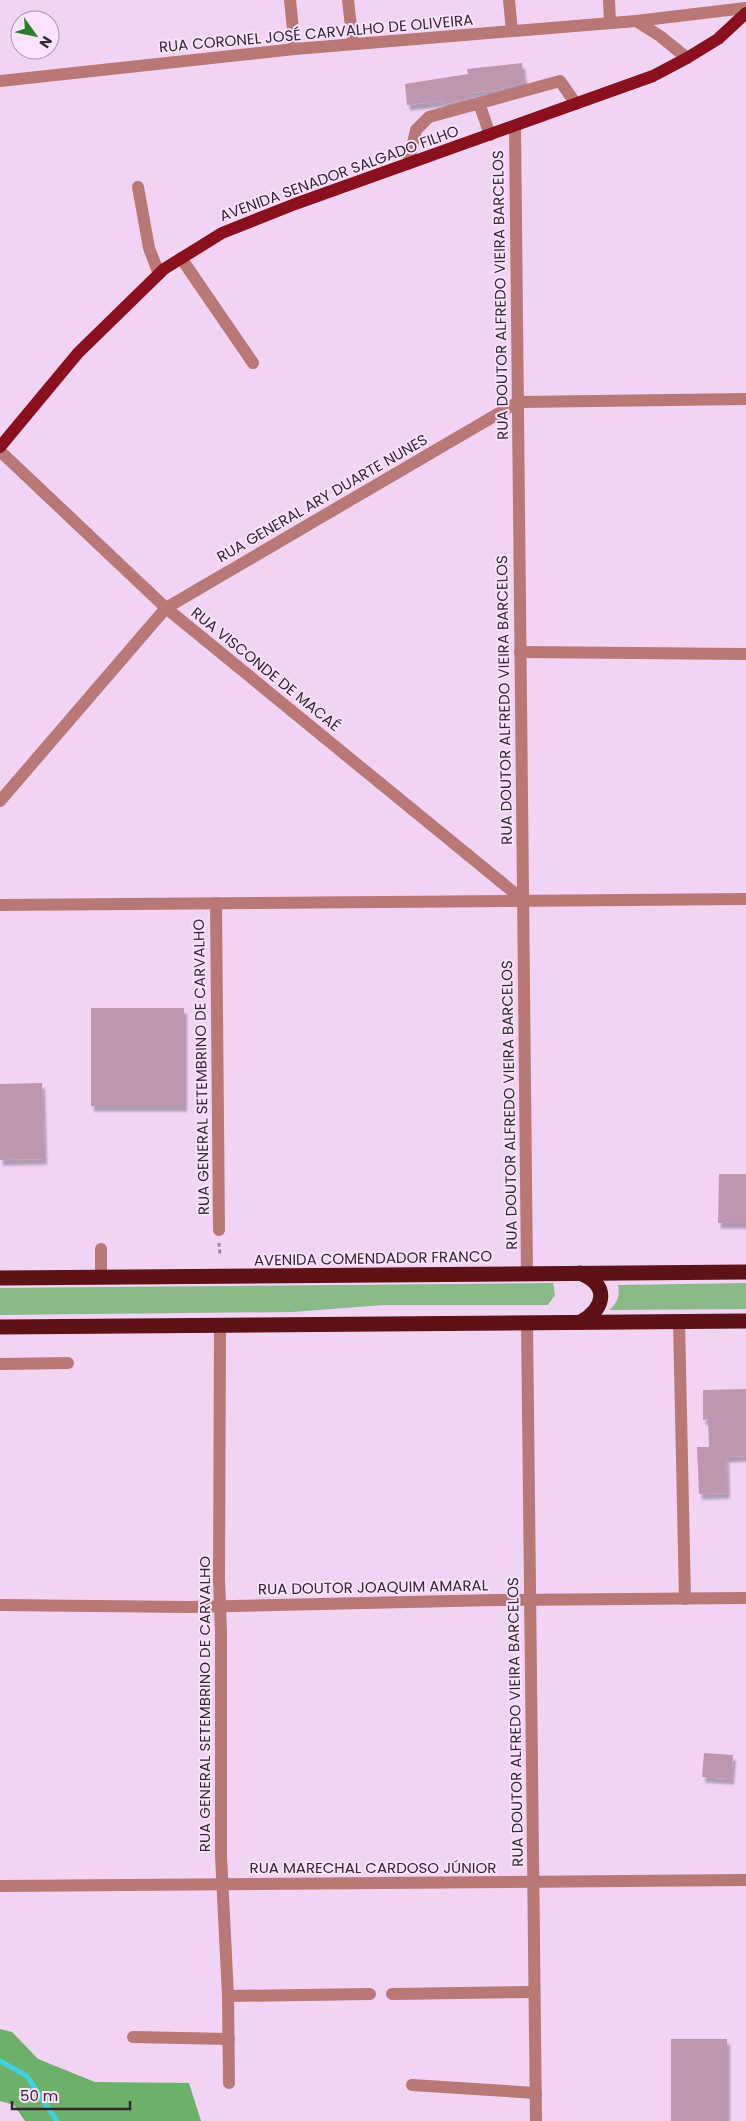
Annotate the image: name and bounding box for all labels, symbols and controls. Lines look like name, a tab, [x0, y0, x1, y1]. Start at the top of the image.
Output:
street label: RUA CORONEL JOSÉ CARVALHO DE OLIVEIRA	[158, 9, 474, 57]
north arrow	[10, 10, 60, 60]
text: N	[35, 32, 57, 52]
street label: AVENIDA SENADOR SALGADO FILHO	[217, 120, 462, 226]
street label: RUA DOUTOR ALFREDO VIEIRA BARCELOS	[487, 150, 513, 440]
street label: RUA GENERAL ARY DUARTE NUNES	[213, 429, 431, 567]
street label: RUA DOUTOR ALFREDO VIEIRA BARCELOS	[491, 555, 517, 845]
street label: RUA VISCONDE DE MACAÉ	[187, 602, 345, 736]
street label: RUA GENERAL SETEMBRINO DE CARVALHO	[188, 919, 214, 1215]
street label: RUA DOUTOR ALFREDO VIEIRA BARCELOS	[496, 960, 522, 1250]
street label: AVENIDA COMENDADOR FRANCO	[254, 1245, 493, 1271]
street label: RUA GENERAL SETEMBRINO DE CARVALHO	[194, 1556, 215, 1852]
street label: RUA DOUTOR JOAQUIM AMARAL	[258, 1574, 489, 1600]
street label: RUA DOUTOR ALFREDO VIEIRA BARCELOS	[502, 1577, 528, 1867]
street label: RUA MARECHAL CARDOSO JÚNIOR	[250, 1857, 496, 1878]
scale bar	[12, 2078, 130, 2110]
text: 50 m	[20, 2085, 58, 2106]

